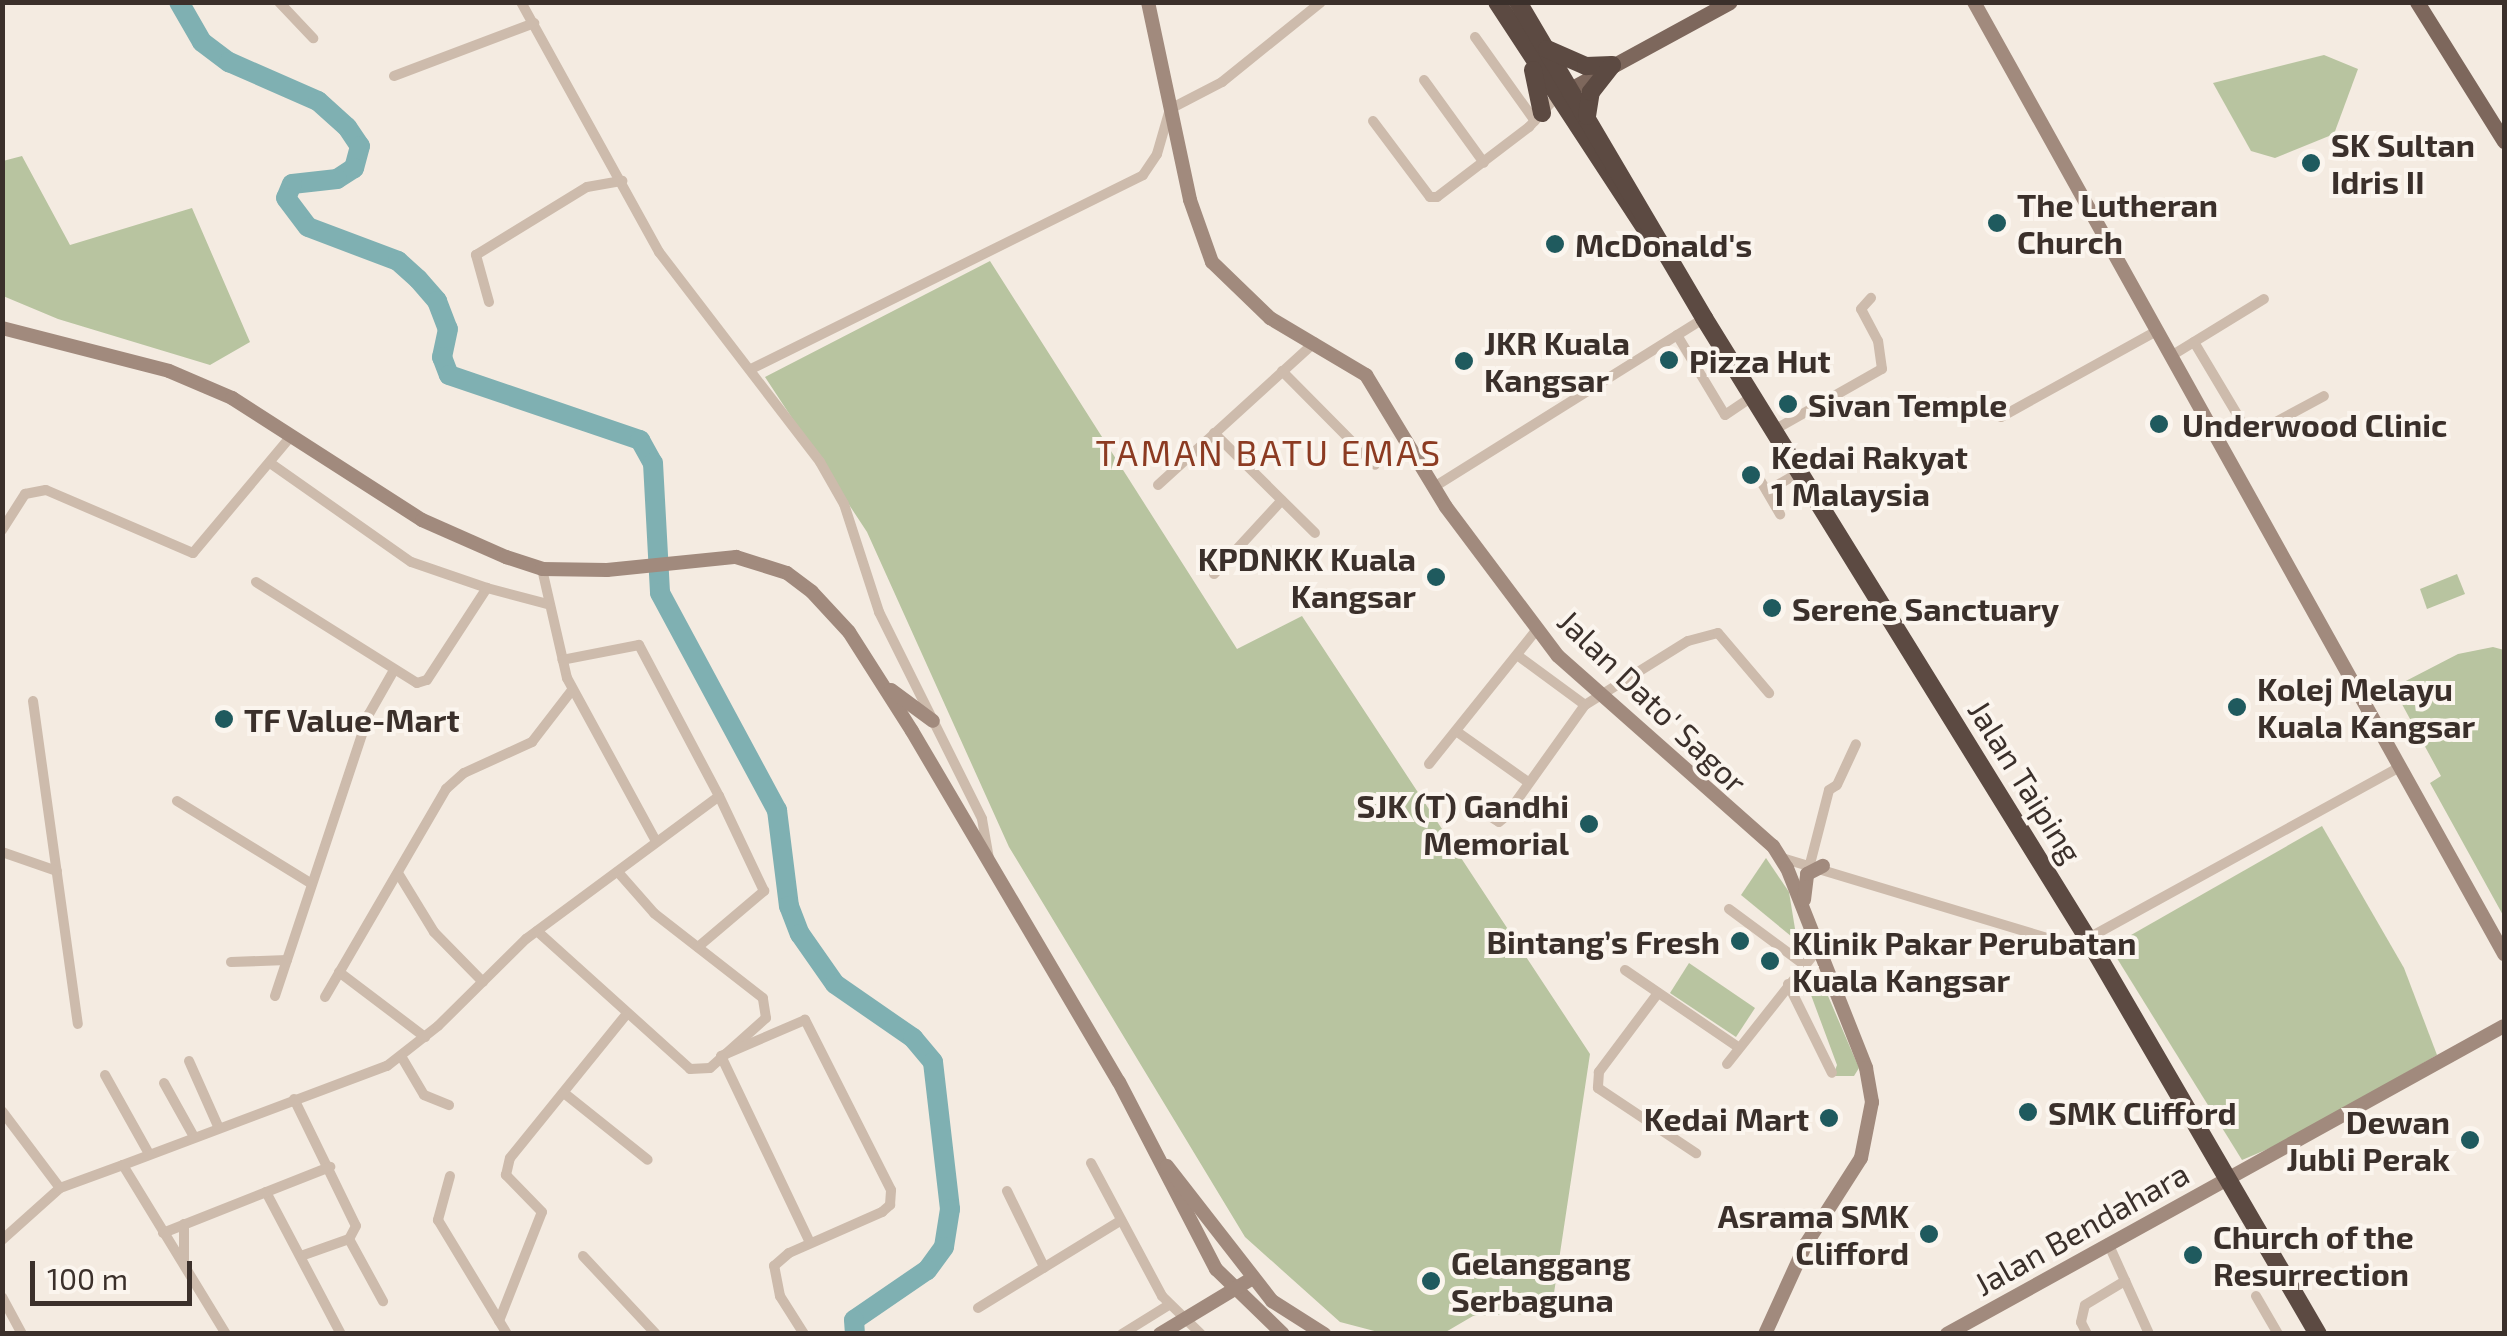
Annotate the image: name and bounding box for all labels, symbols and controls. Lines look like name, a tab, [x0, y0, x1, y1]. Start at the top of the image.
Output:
place label: SK Sultan Idris II	[2331, 126, 2475, 201]
marker: SK Sultan Idris II	[2300, 152, 2322, 174]
place label: The Lutheran Church	[2017, 186, 2218, 261]
marker: The Lutheran Church	[1986, 212, 2008, 234]
place label: McDonald's	[1575, 225, 1752, 263]
marker: McDonald's	[1544, 233, 1566, 255]
place label: JKR Kuala Kangsar	[1484, 324, 1630, 399]
place label: Pizza Hut	[1689, 341, 1831, 379]
marker: Pizza Hut	[1658, 349, 1680, 371]
marker: JKR Kuala Kangsar	[1453, 350, 1475, 372]
place label: Sivan Temple	[1808, 385, 2008, 423]
marker: Sivan Temple	[1777, 393, 1799, 415]
place label: Underwood Clinic	[2182, 405, 2447, 443]
marker: Underwood Clinic	[2146, 411, 2172, 437]
district label: TAMAN BATU EMAS	[1095, 431, 1443, 473]
place label: Kedai Rakyat 1 Malaysia	[1771, 438, 1968, 513]
marker: Kedai Rakyat 1 Malaysia	[1740, 464, 1762, 486]
place label: KPDNKK Kuala Kangsar	[1197, 540, 1416, 615]
marker: KPDNKK Kuala Kangsar	[1425, 566, 1447, 588]
place label: Serene Sanctuary	[1792, 589, 2059, 627]
marker: Serene Sanctuary	[1761, 597, 1783, 619]
street label: Jalan Dato' Sagor	[1550, 601, 1756, 801]
place label: Kolej Melayu Kuala Kangsar	[2257, 670, 2475, 745]
street label: Jalan Taiping	[1961, 692, 2091, 870]
marker: Kolej Melayu Kuala Kangsar	[2226, 696, 2248, 718]
place label: TF Value-Mart	[244, 700, 461, 738]
marker: TF Value-Mart	[213, 708, 235, 730]
place label: SJK (T) Gandhi Memorial	[1356, 787, 1569, 862]
marker: SJK (T) Gandhi Memorial	[1578, 813, 1600, 835]
place label: Bintang’s Fresh	[1487, 922, 1720, 960]
place label: Klinik Pakar Perubatan Kuala Kangsar	[1792, 924, 2137, 999]
marker: Bintang’s Fresh	[1729, 930, 1751, 952]
marker: Klinik Pakar Perubatan Kuala Kangsar	[1757, 948, 1783, 974]
place label: SMK Clifford	[2048, 1093, 2237, 1131]
place label: Kedai Mart	[1644, 1099, 1809, 1137]
marker: SMK Clifford	[2017, 1101, 2039, 1123]
place label: Dewan Jubli Perak	[2286, 1103, 2450, 1178]
marker: Kedai Mart	[1818, 1107, 1840, 1129]
marker: Dewan Jubli Perak	[2459, 1129, 2481, 1151]
street label: Jalan Bendahara	[1967, 1153, 2195, 1303]
place label: Asrama SMK Clifford	[1718, 1197, 1909, 1272]
place label: Church of the Resurrection	[2213, 1218, 2415, 1293]
marker: Asrama SMK Clifford	[1918, 1223, 1940, 1245]
scale bar	[35, 1241, 198, 1303]
place label: Gelanggang Serbaguna	[1451, 1244, 1631, 1319]
marker: Church of the Resurrection	[2182, 1244, 2204, 1266]
text: 100 m	[47, 1260, 128, 1296]
marker: Gelanggang Serbaguna	[1420, 1270, 1442, 1292]

